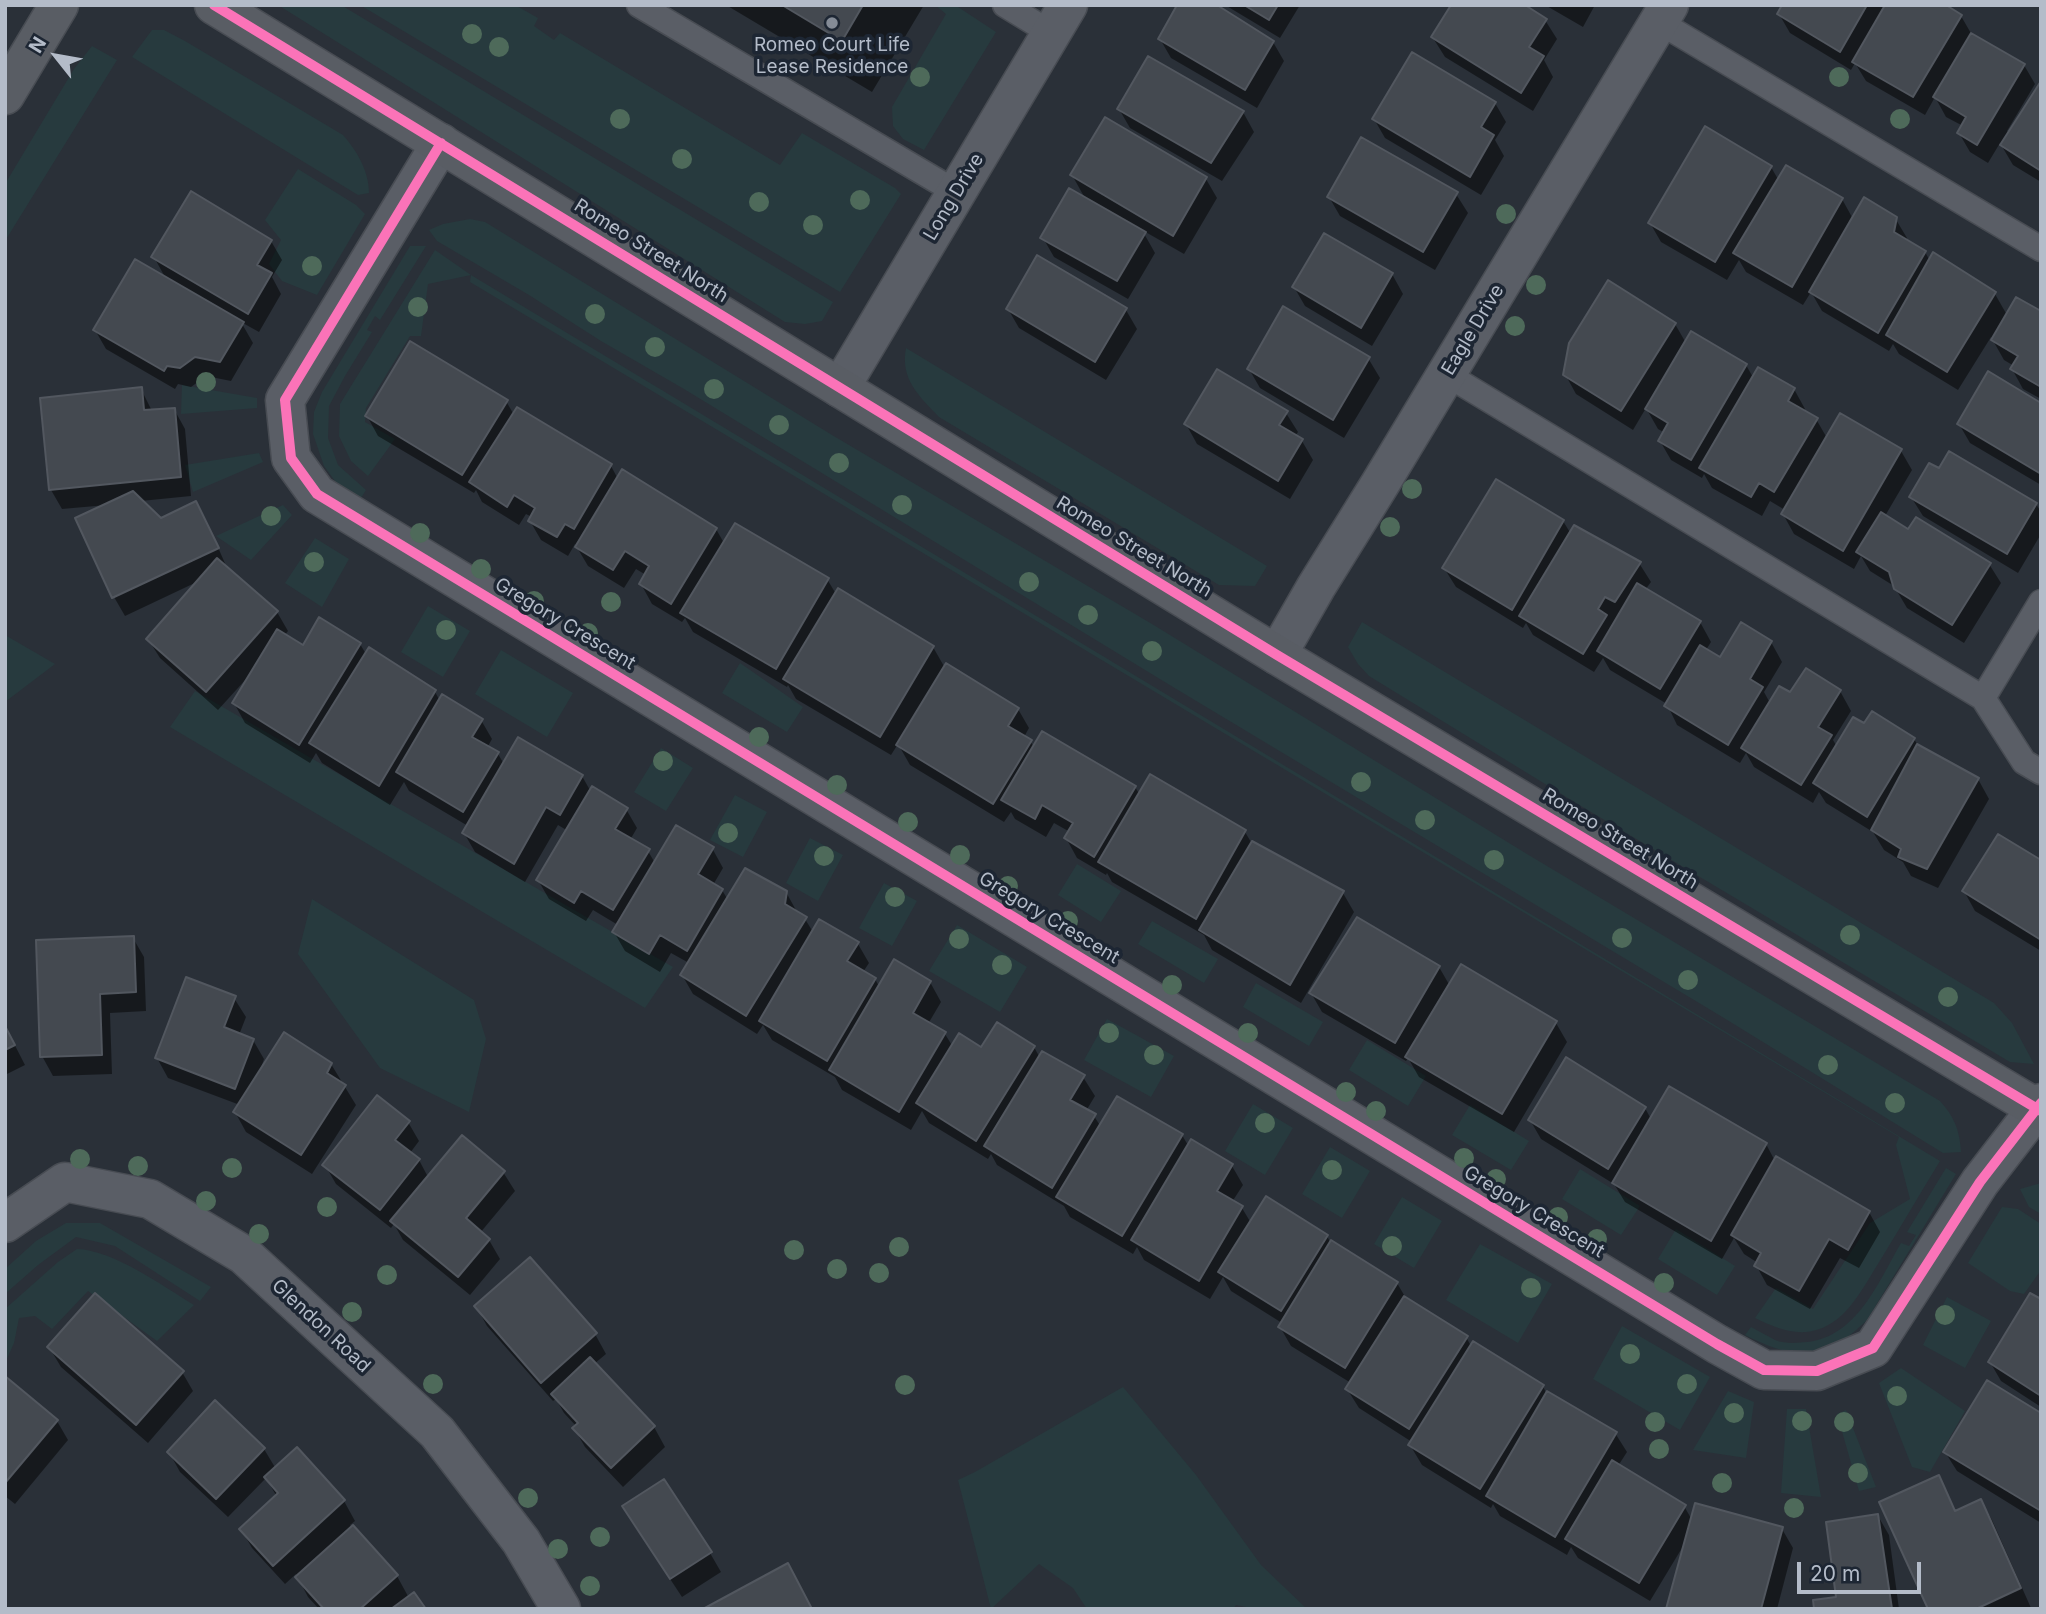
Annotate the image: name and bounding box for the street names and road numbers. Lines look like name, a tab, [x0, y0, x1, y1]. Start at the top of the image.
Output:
street label: Long Drive	[919, 149, 989, 245]
street label: Romeo Street North	[570, 194, 732, 308]
street label: Eagle Drive	[1437, 280, 1509, 380]
street label: Romeo Street North	[1052, 492, 1216, 602]
street label: Gregory Crescent	[491, 573, 639, 675]
street label: Romeo Street North	[1538, 784, 1702, 894]
street label: Gregory Crescent	[975, 867, 1123, 969]
street label: Gregory Crescent	[1460, 1161, 1608, 1263]
street label: Glendon Road	[267, 1275, 375, 1377]

